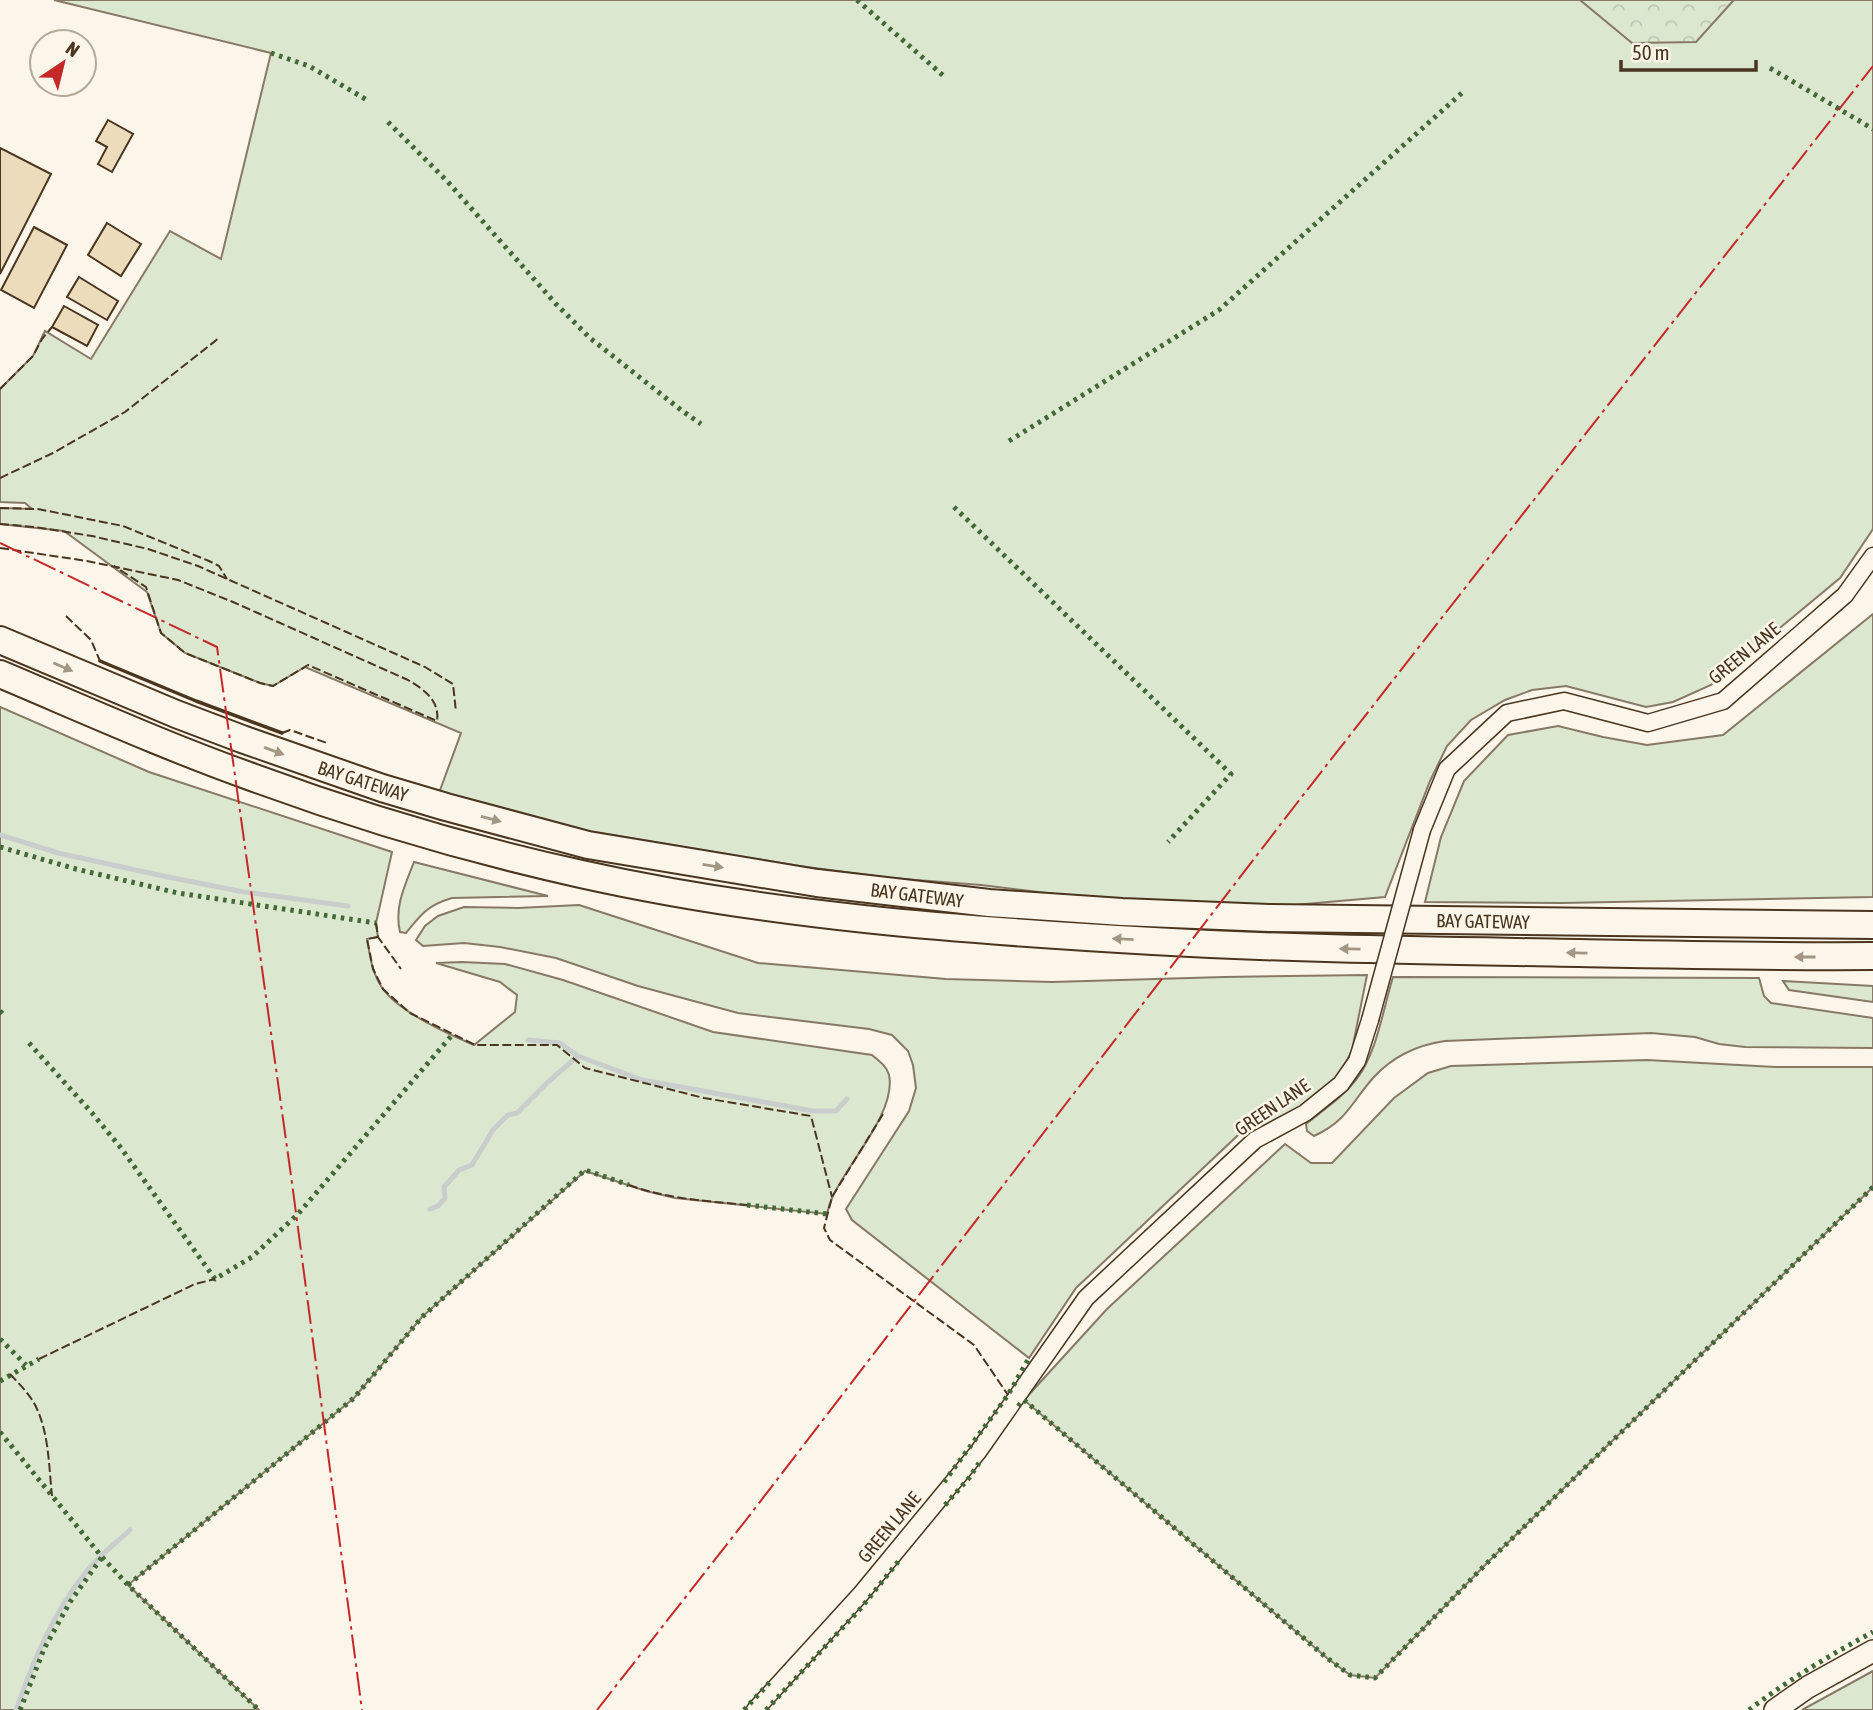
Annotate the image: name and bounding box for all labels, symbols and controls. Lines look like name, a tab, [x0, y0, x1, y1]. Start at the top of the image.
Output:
north arrow	[28, 28, 98, 98]
scale bar	[1621, 28, 1756, 72]
text: N	[62, 37, 84, 61]
text: 50 m	[1632, 40, 1670, 64]
street label: GREEN LANE	[1704, 618, 1784, 688]
one-way arrow	[53, 661, 73, 673]
one-way arrow	[264, 746, 285, 757]
street label: BAY GATEWAY	[315, 756, 411, 806]
one-way arrow	[480, 814, 502, 825]
one-way arrow	[703, 861, 725, 872]
street label: BAY GATEWAY	[869, 878, 965, 912]
street label: BAY GATEWAY	[1436, 909, 1531, 933]
one-way arrow	[1111, 933, 1133, 944]
one-way arrow	[1339, 943, 1361, 955]
one-way arrow	[1566, 948, 1588, 959]
one-way arrow	[1794, 951, 1816, 963]
street label: GREEN LANE	[1230, 1074, 1314, 1140]
street label: GREEN LANE	[853, 1487, 925, 1567]

